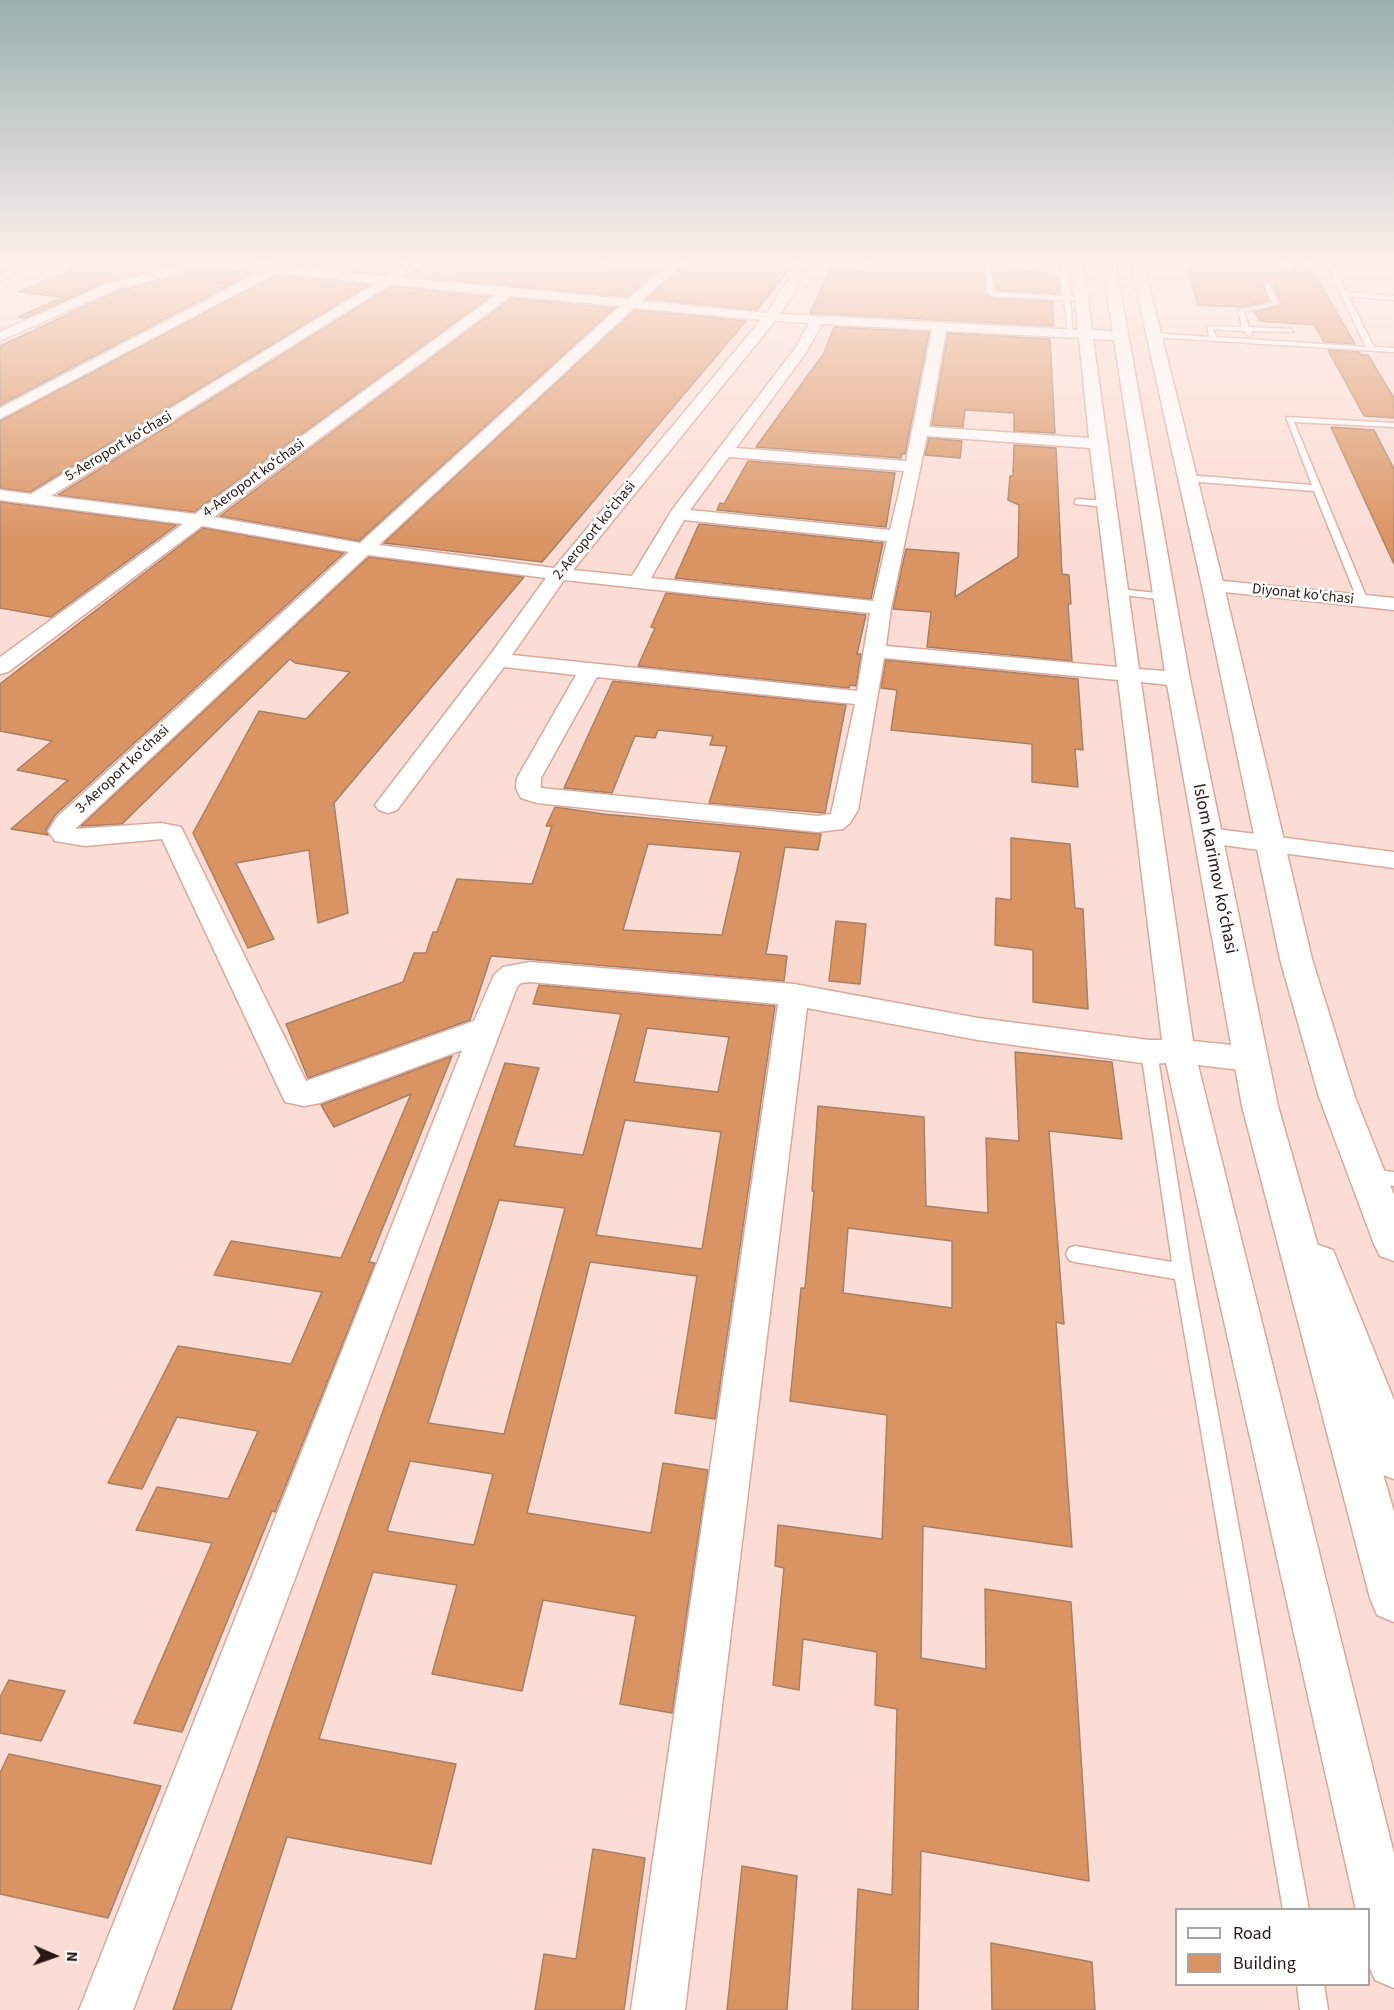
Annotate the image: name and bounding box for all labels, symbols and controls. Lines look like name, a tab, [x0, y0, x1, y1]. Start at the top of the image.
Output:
street label: 5-Aeroport koʻchasi	[62, 408, 176, 486]
street label: 4-Aeroport koʻchasi	[200, 436, 308, 522]
street label: 2-Aeroport koʻchasi	[550, 478, 640, 584]
street label: Diyonat ko'chasi	[1251, 581, 1355, 609]
street label: 3-Aeroport koʻchasi	[72, 722, 174, 818]
street label: Islom Karimov koʻchasi	[1187, 782, 1241, 956]
legend	[1175, 1908, 1370, 1986]
text: Road	[1233, 1921, 1272, 1946]
north arrow	[24, 1926, 84, 1986]
text: N	[61, 1951, 83, 1962]
text: Building	[1233, 1951, 1296, 1976]

